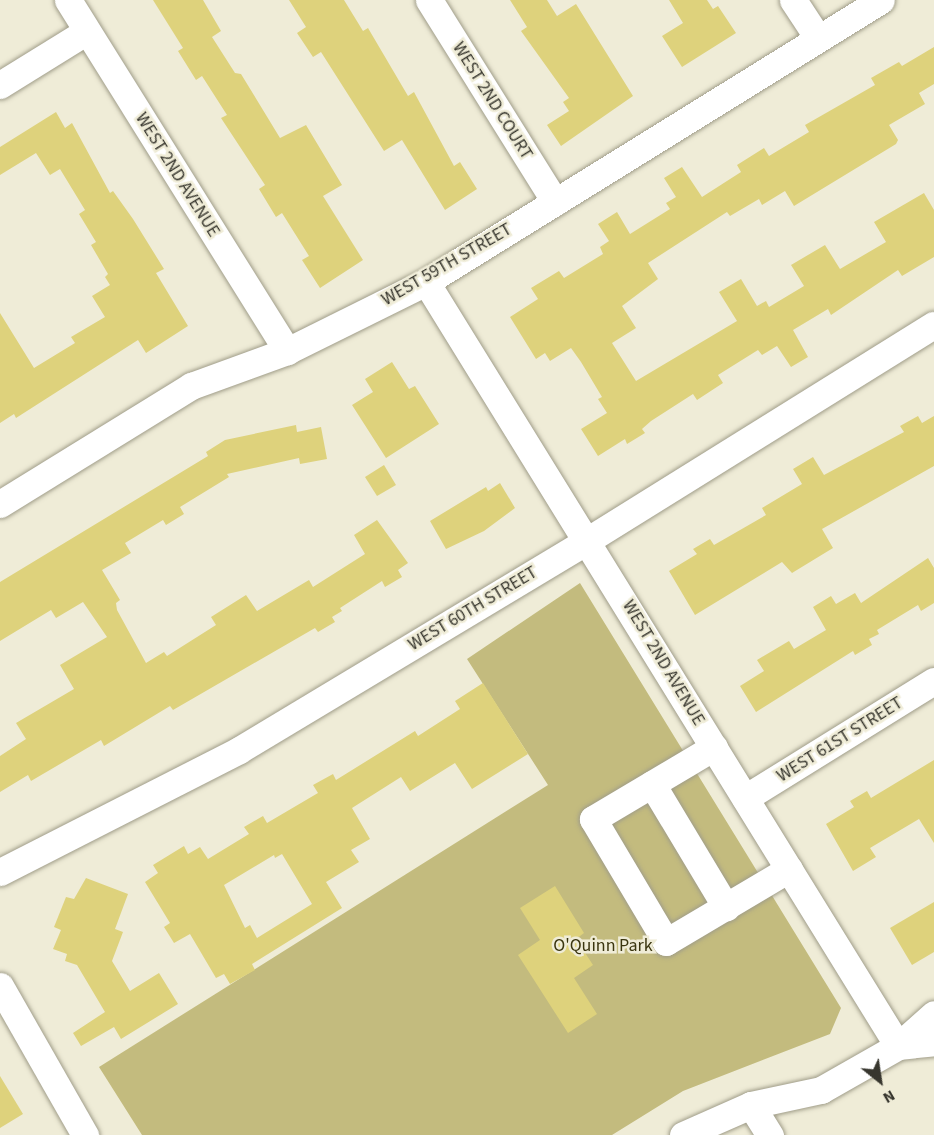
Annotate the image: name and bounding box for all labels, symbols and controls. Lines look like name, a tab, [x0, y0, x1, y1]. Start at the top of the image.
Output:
street label: WEST 2ND COURT	[447, 38, 537, 164]
street label: WEST 2ND AVENUE	[130, 109, 224, 241]
street label: WEST 59TH STREET	[378, 219, 516, 311]
street label: WEST 60TH STREET	[405, 562, 541, 656]
street label: WEST 2ND AVENUE	[617, 596, 709, 730]
street label: WEST 61ST STREET	[773, 693, 907, 787]
park label: O'Quinn Park	[553, 935, 653, 957]
north arrow	[850, 1051, 910, 1111]
text: N	[879, 1084, 899, 1109]

